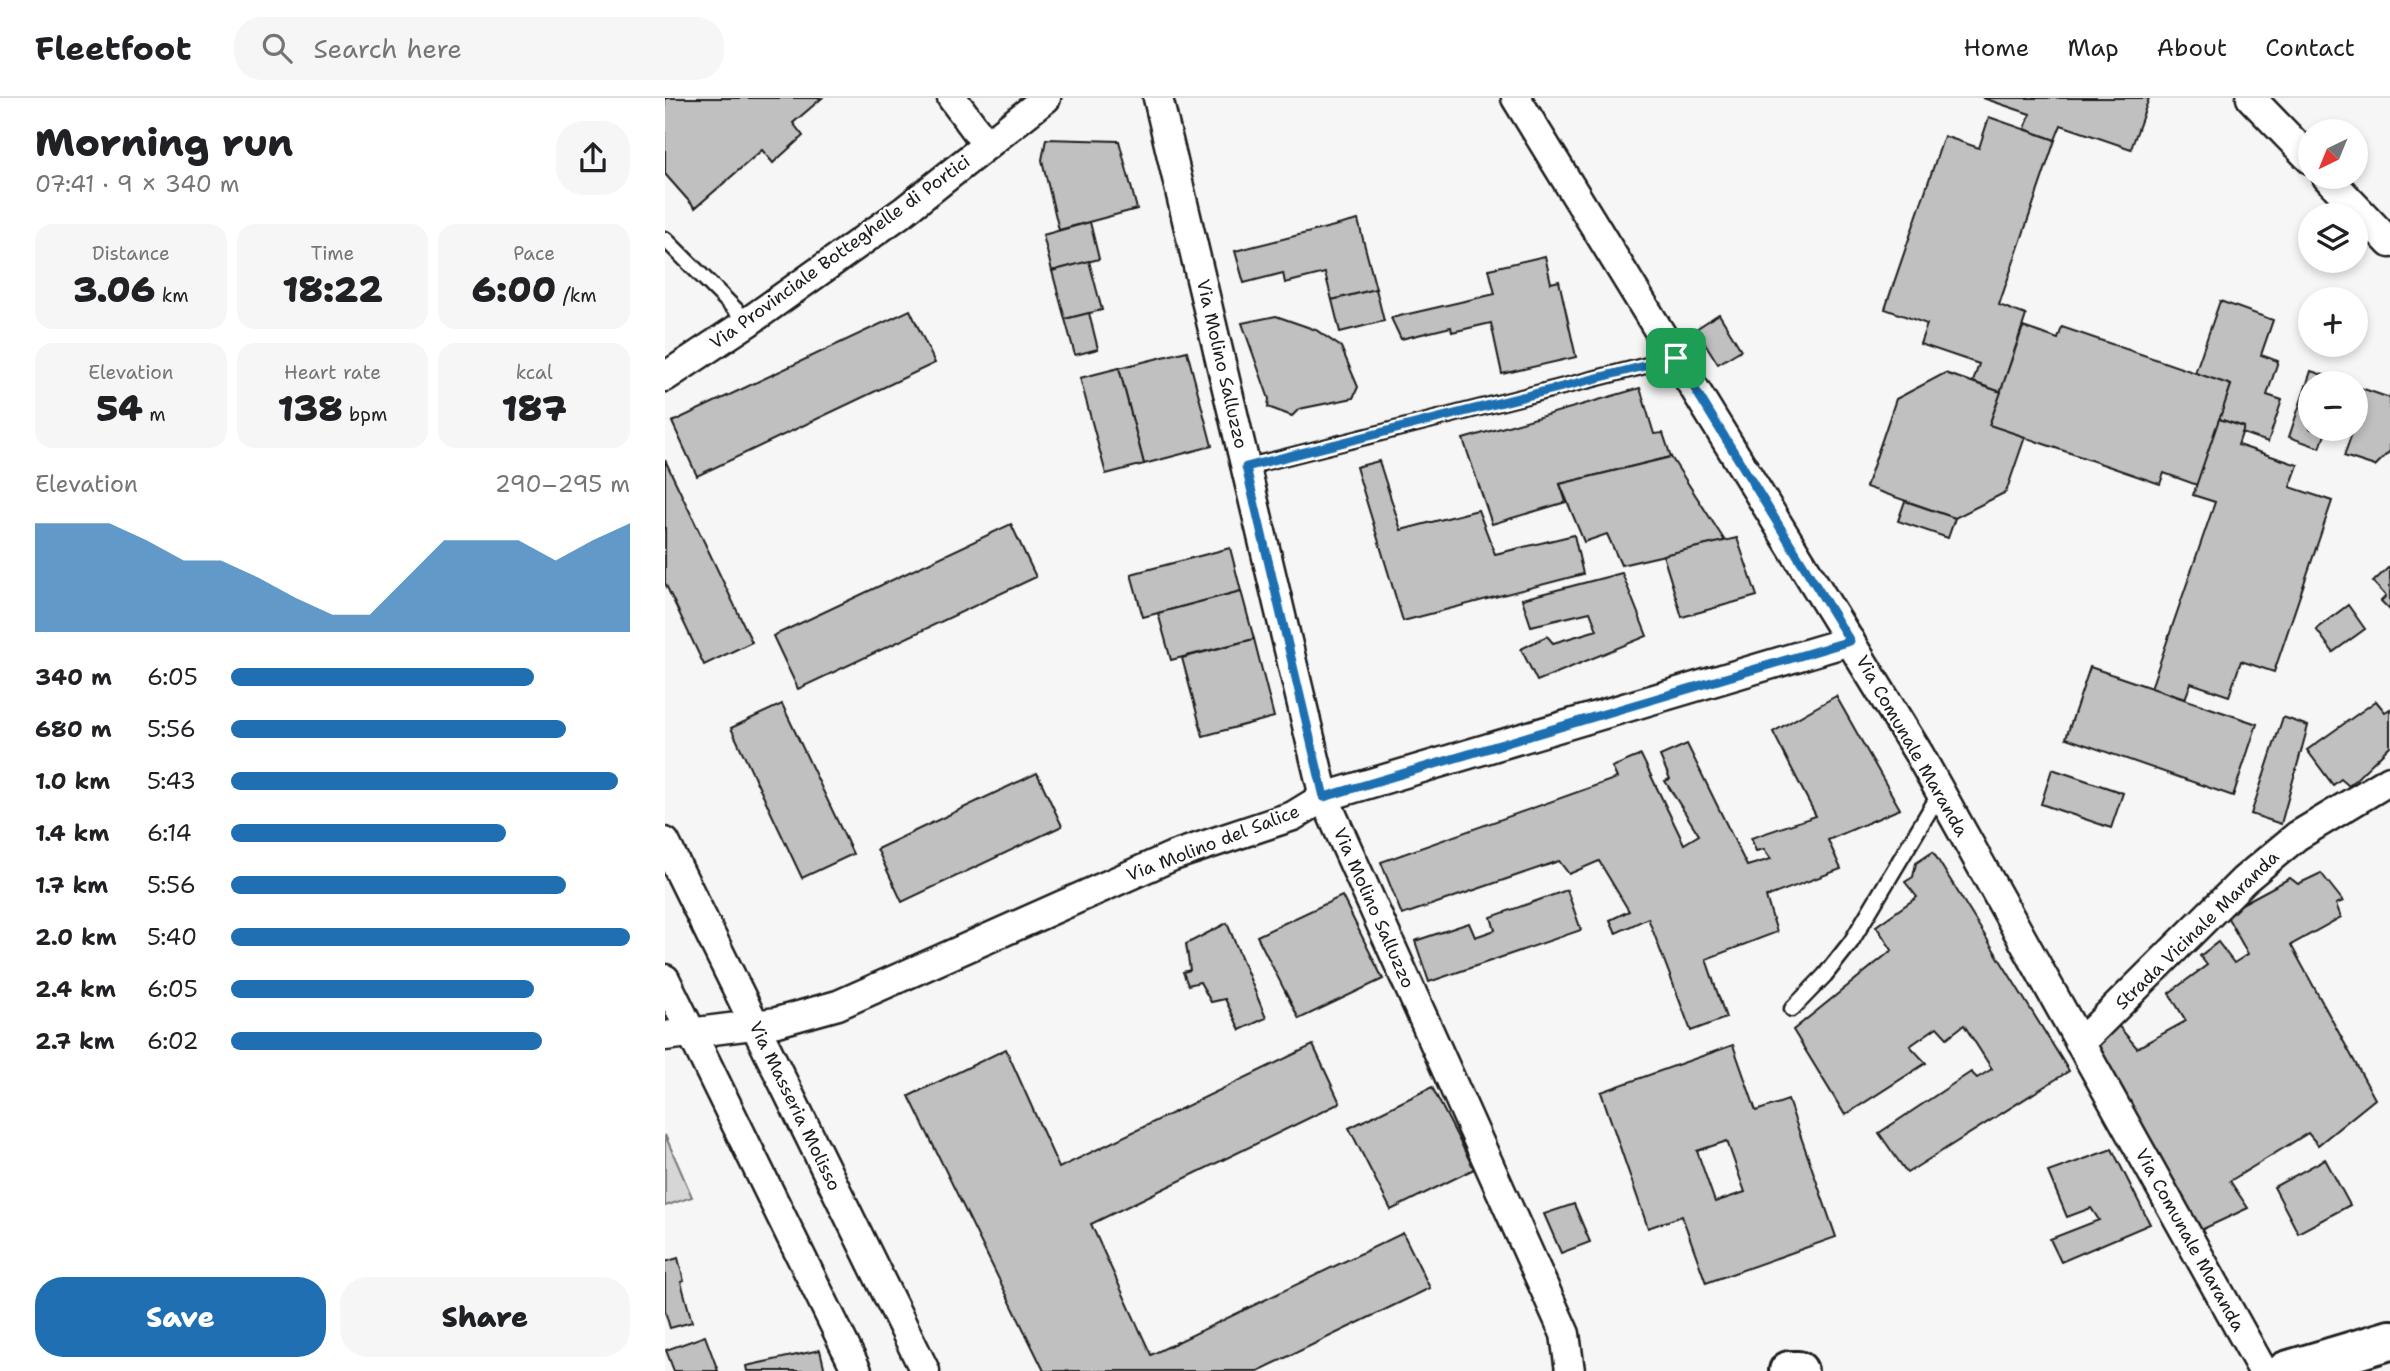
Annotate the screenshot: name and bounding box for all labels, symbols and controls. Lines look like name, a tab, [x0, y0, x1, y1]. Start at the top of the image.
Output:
search box	[234, 17, 724, 80]
text: Fleetfoot	[35, 26, 192, 71]
icon: search	[258, 29, 296, 67]
text: Search here	[314, 31, 462, 66]
text: Home	[1963, 32, 2029, 64]
text: Map	[2067, 32, 2119, 64]
text: About	[2157, 32, 2227, 64]
text: Contact	[2265, 32, 2355, 64]
text: Morning run	[35, 117, 293, 168]
north arrow	[2298, 119, 2368, 189]
map controls	[2298, 119, 2368, 441]
button: share	[556, 121, 630, 195]
street label: Via Provinciale Botteghelle di Portici	[705, 149, 975, 355]
text: 07:41 · 9 × 340 m	[35, 169, 240, 199]
button: layers	[2298, 203, 2368, 273]
text: Distance	[92, 241, 170, 266]
text: Time	[311, 241, 354, 266]
text: Pace	[513, 241, 555, 266]
text: 3.06	[73, 266, 155, 313]
text: 18:22	[282, 266, 383, 313]
text: 6:00	[472, 266, 556, 313]
street label: Via Molino Salluzzo	[1191, 277, 1253, 451]
text: km	[155, 283, 189, 308]
text: /km	[556, 283, 597, 308]
button: +	[2298, 287, 2368, 357]
pin	[1646, 328, 1706, 388]
icon: arrive	[1657, 339, 1695, 377]
text: Elevation	[88, 360, 173, 385]
text: Heart rate	[284, 360, 381, 385]
text: kcal	[516, 360, 553, 385]
button: −	[2298, 371, 2368, 441]
text: 54	[96, 385, 143, 432]
text: 138	[278, 385, 343, 432]
text: 187	[501, 385, 567, 432]
text: m	[143, 402, 166, 427]
text: bpm	[343, 402, 387, 427]
text: Elevation	[35, 469, 138, 499]
text: 290–295 m	[495, 469, 630, 499]
street label: Via Comunale Maranda	[1850, 651, 1974, 841]
text: 340 m	[35, 662, 112, 692]
text: 6:05	[147, 662, 198, 692]
text: 680 m	[35, 714, 112, 744]
text: 5:56	[147, 714, 196, 744]
text: 1.0 km	[35, 766, 110, 796]
text: 5:43	[147, 766, 196, 796]
street label: Via Molino del Salice	[1123, 799, 1303, 887]
text: 1.4 km	[35, 818, 109, 848]
text: 6:14	[147, 818, 192, 848]
street label: Via Molino Salluzzo	[1328, 824, 1420, 992]
street label: Strada Vicinale Maranda	[2110, 845, 2284, 1015]
text: 1.7 km	[35, 870, 108, 900]
text: 5:56	[147, 870, 196, 900]
text: 2.0 km	[35, 922, 117, 952]
text: 5:40	[147, 922, 197, 952]
text: 2.4 km	[35, 974, 116, 1004]
text: 6:05	[147, 974, 198, 1004]
street label: Via Masseria Molisso	[743, 1017, 847, 1195]
text: 2.7 km	[35, 1026, 115, 1056]
text: 6:02	[147, 1026, 199, 1056]
street label: Via Comunale Maranda	[2130, 1144, 2250, 1336]
button: Save	[35, 1277, 326, 1357]
button: Share	[340, 1277, 630, 1357]

